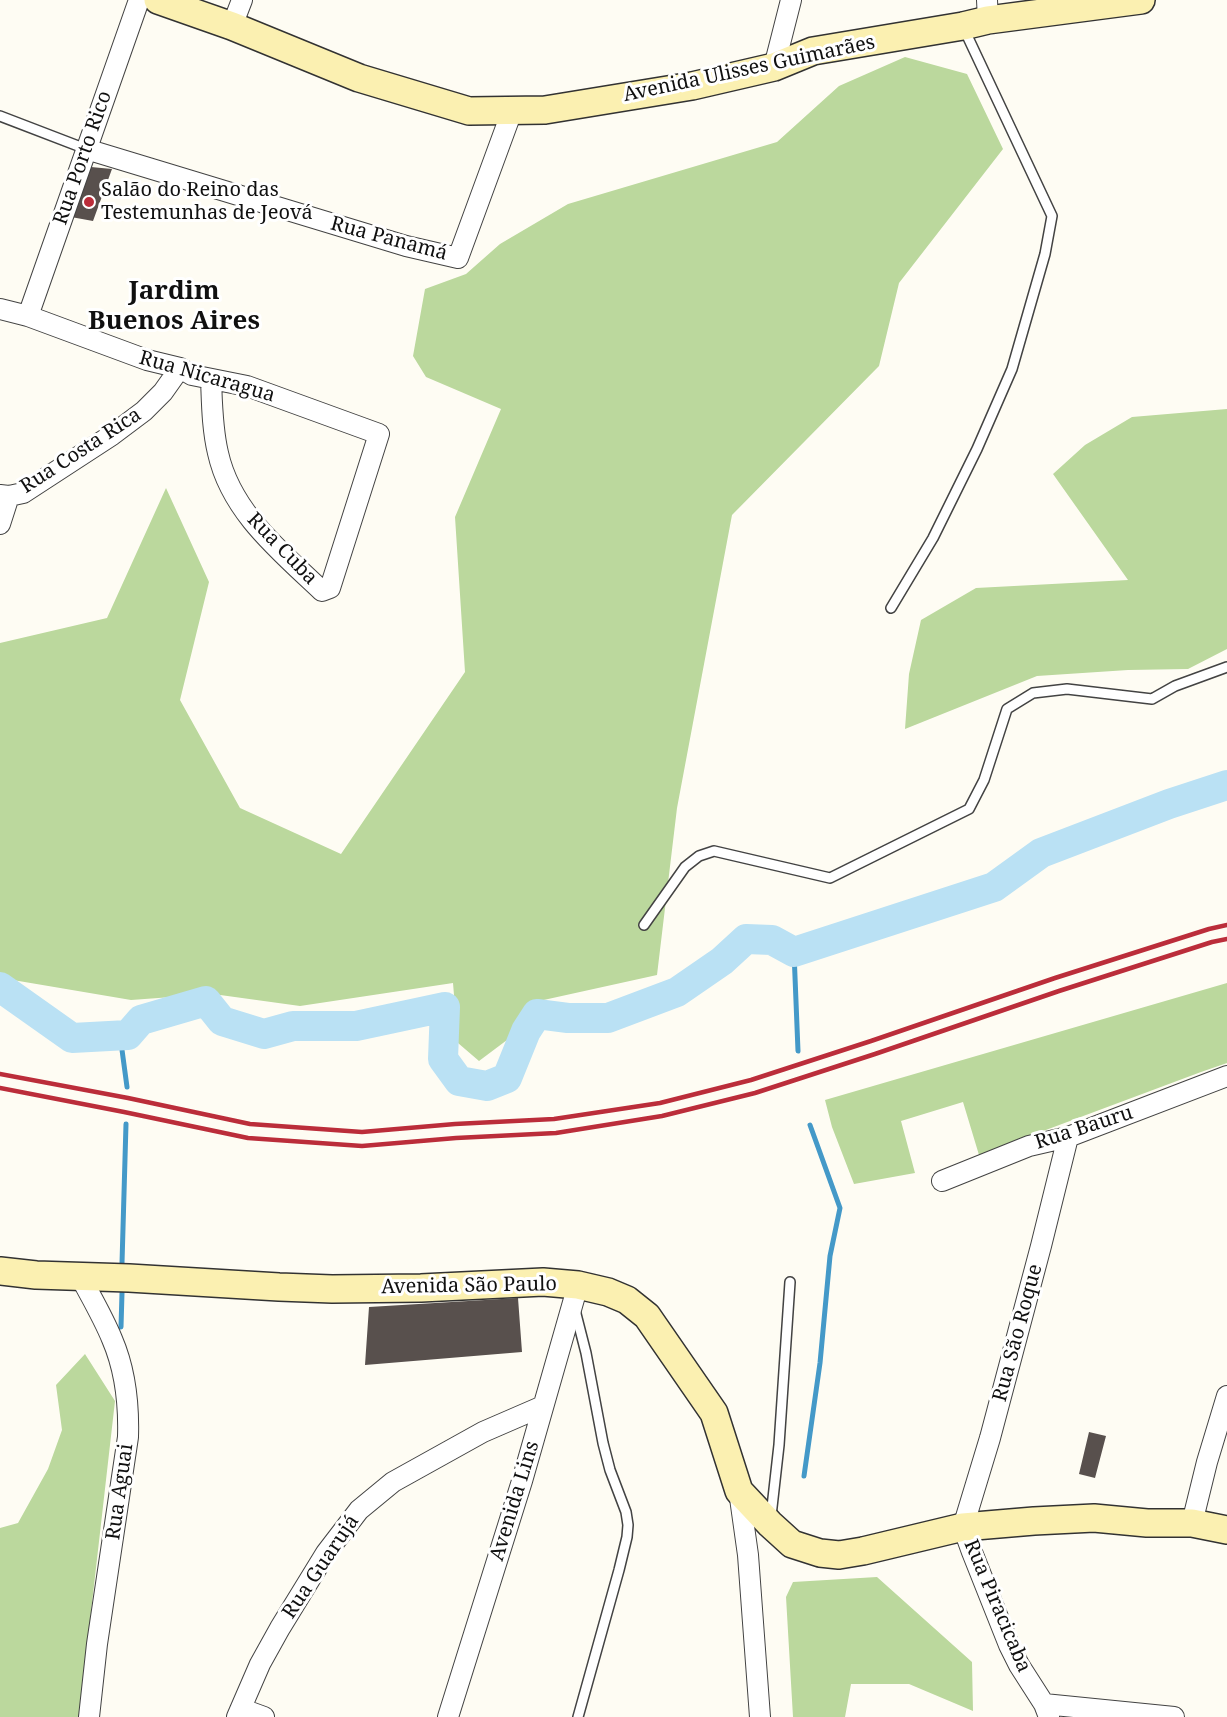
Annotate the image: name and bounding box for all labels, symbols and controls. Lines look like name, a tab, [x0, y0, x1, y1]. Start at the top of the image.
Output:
street label: Avenida Ulisses Guimarães	[621, 31, 877, 107]
street label: Rua Porto Rico	[49, 88, 117, 228]
place label: Salão do Reino das Testemunhas de Jeová	[101, 178, 313, 225]
marker: Salão do Reino das Testemunhas de Jeová	[82, 195, 96, 209]
street label: Rua Panamá	[328, 212, 450, 266]
district label: Jardim Buenos Aires	[88, 276, 260, 338]
street label: Rua Nicaragua	[136, 346, 278, 408]
street label: Rua Costa Rica	[16, 403, 146, 499]
street label: Rua Cuba	[242, 508, 322, 590]
street label: Rua Bauru	[1032, 1101, 1136, 1155]
street label: Rua São Roque	[988, 1262, 1048, 1404]
street label: Avenida São Paulo	[381, 1272, 557, 1300]
street label: Avenida Lins	[485, 1438, 545, 1564]
street label: Rua Aguai	[101, 1442, 139, 1542]
street label: Rua Guarujá	[278, 1511, 364, 1623]
street label: Rua Piracicaba	[958, 1536, 1036, 1676]

